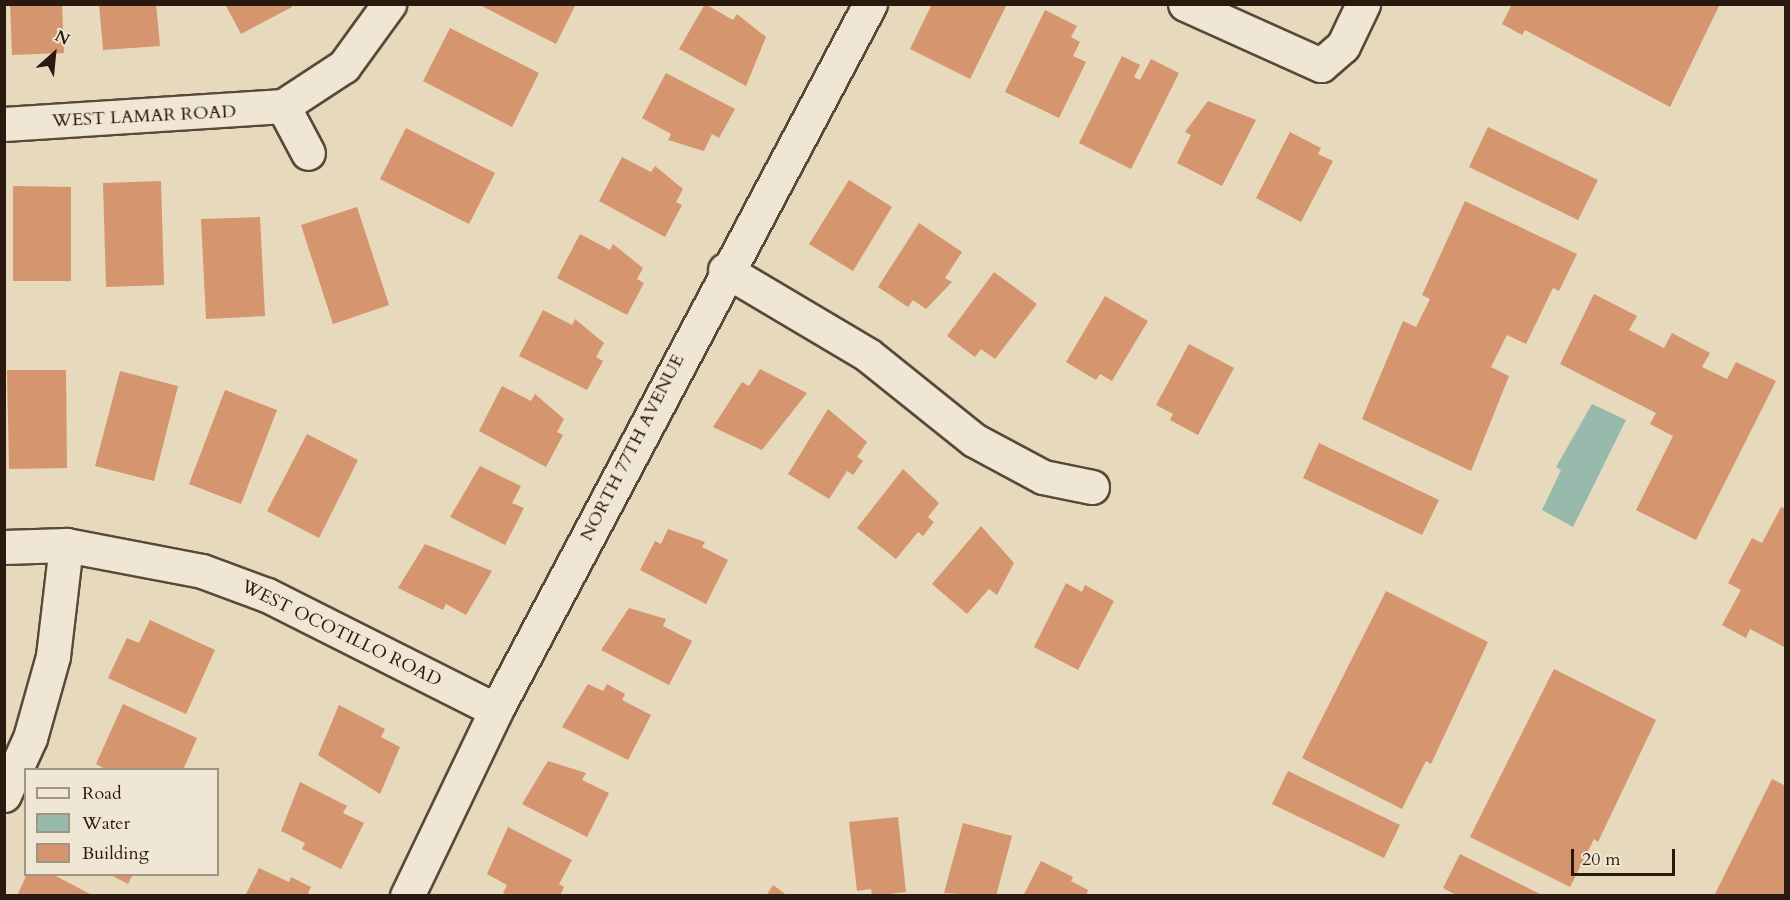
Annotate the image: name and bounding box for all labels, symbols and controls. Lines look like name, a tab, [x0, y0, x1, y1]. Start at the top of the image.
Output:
north arrow	[24, 24, 84, 84]
text: N	[51, 25, 73, 51]
street label: WEST LAMAR ROAD	[51, 101, 237, 133]
street label: NORTH 77TH AVENUE	[577, 351, 689, 545]
street label: WEST OCOTILLO ROAD	[237, 576, 445, 692]
legend	[24, 768, 219, 876]
text: Road	[82, 781, 122, 806]
text: Water	[82, 811, 130, 836]
scale bar	[1574, 837, 1678, 875]
text: Building	[82, 841, 149, 866]
text: 20 m	[1582, 847, 1621, 872]

